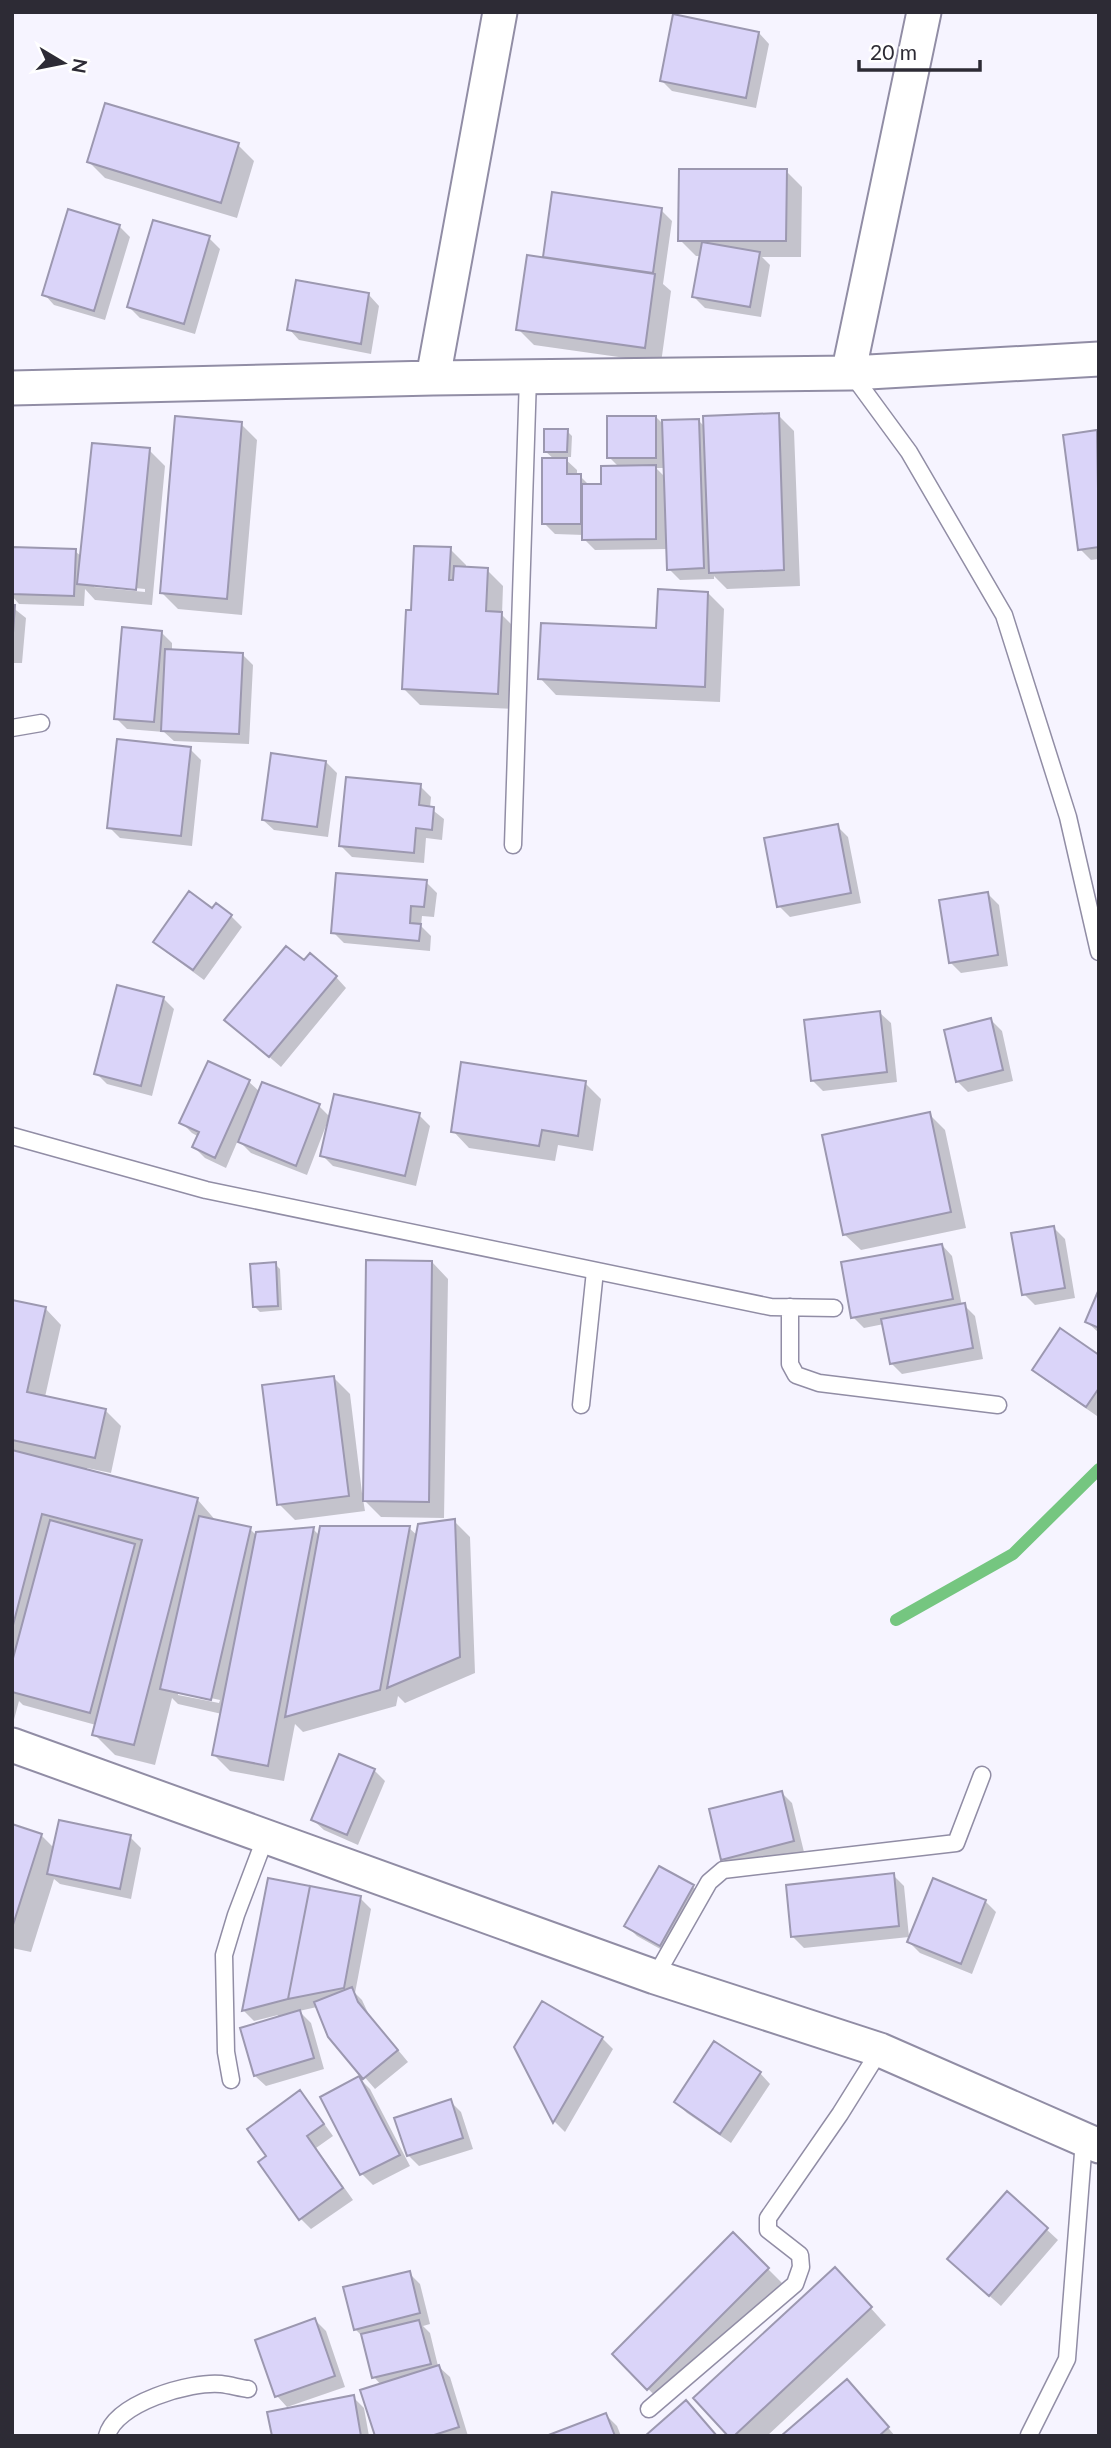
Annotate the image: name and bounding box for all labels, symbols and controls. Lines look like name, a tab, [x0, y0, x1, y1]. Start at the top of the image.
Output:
north arrow	[28, 28, 98, 98]
scale bar	[859, 28, 980, 72]
text: 20 m	[870, 39, 917, 64]
text: N	[68, 57, 93, 75]

